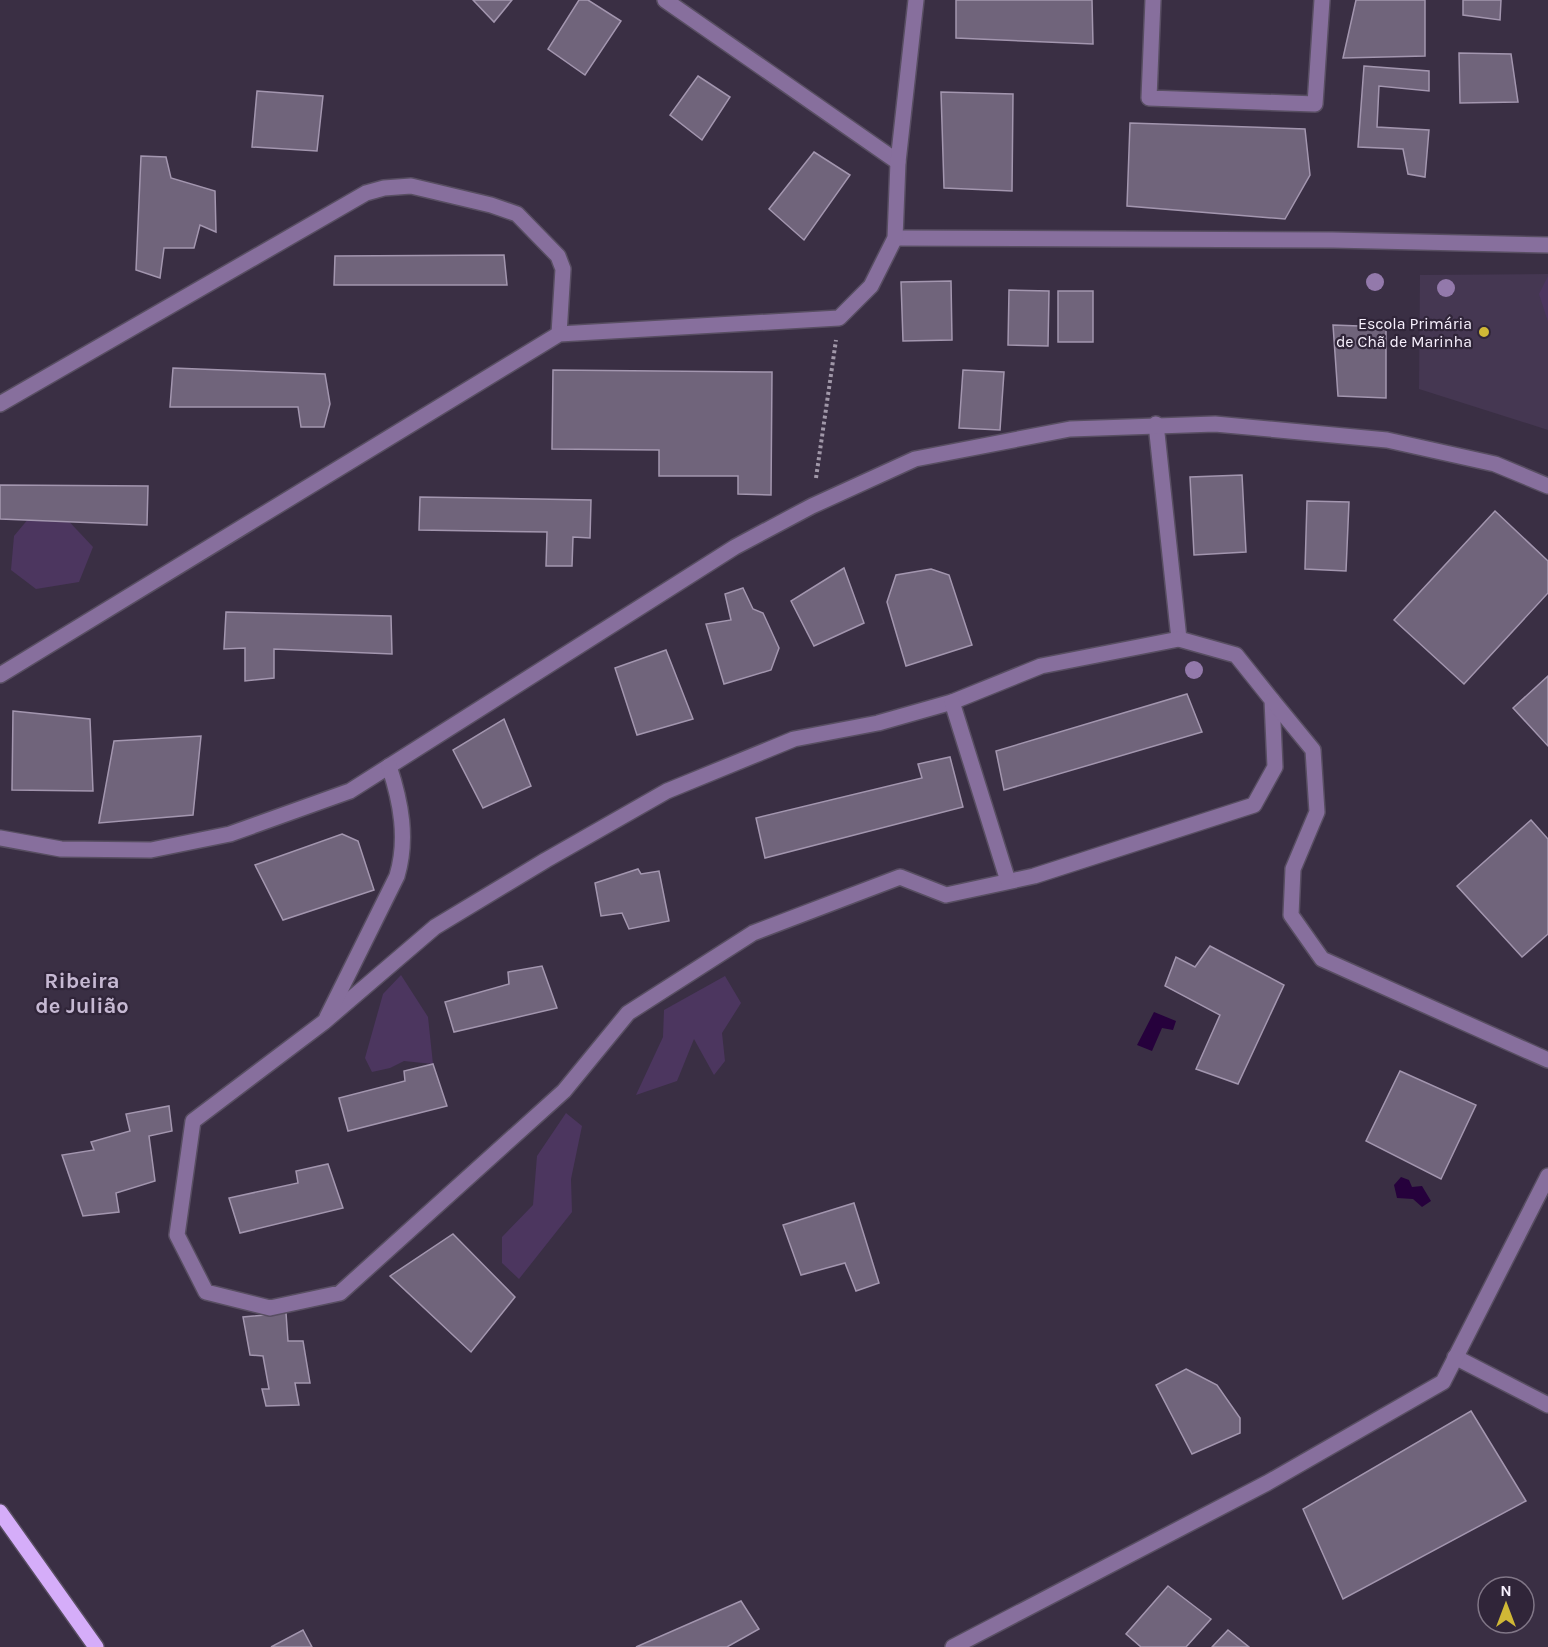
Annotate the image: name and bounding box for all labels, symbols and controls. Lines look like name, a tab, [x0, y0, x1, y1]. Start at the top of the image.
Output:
place label: Escola Primária de Chã de Marinha	[1336, 314, 1472, 351]
marker: Escola Primária de Chã de Marinha	[1477, 325, 1491, 339]
district label: Ribeira de Julião	[35, 968, 129, 1019]
north arrow	[1476, 1575, 1536, 1635]
text: N	[1500, 1581, 1512, 1600]

